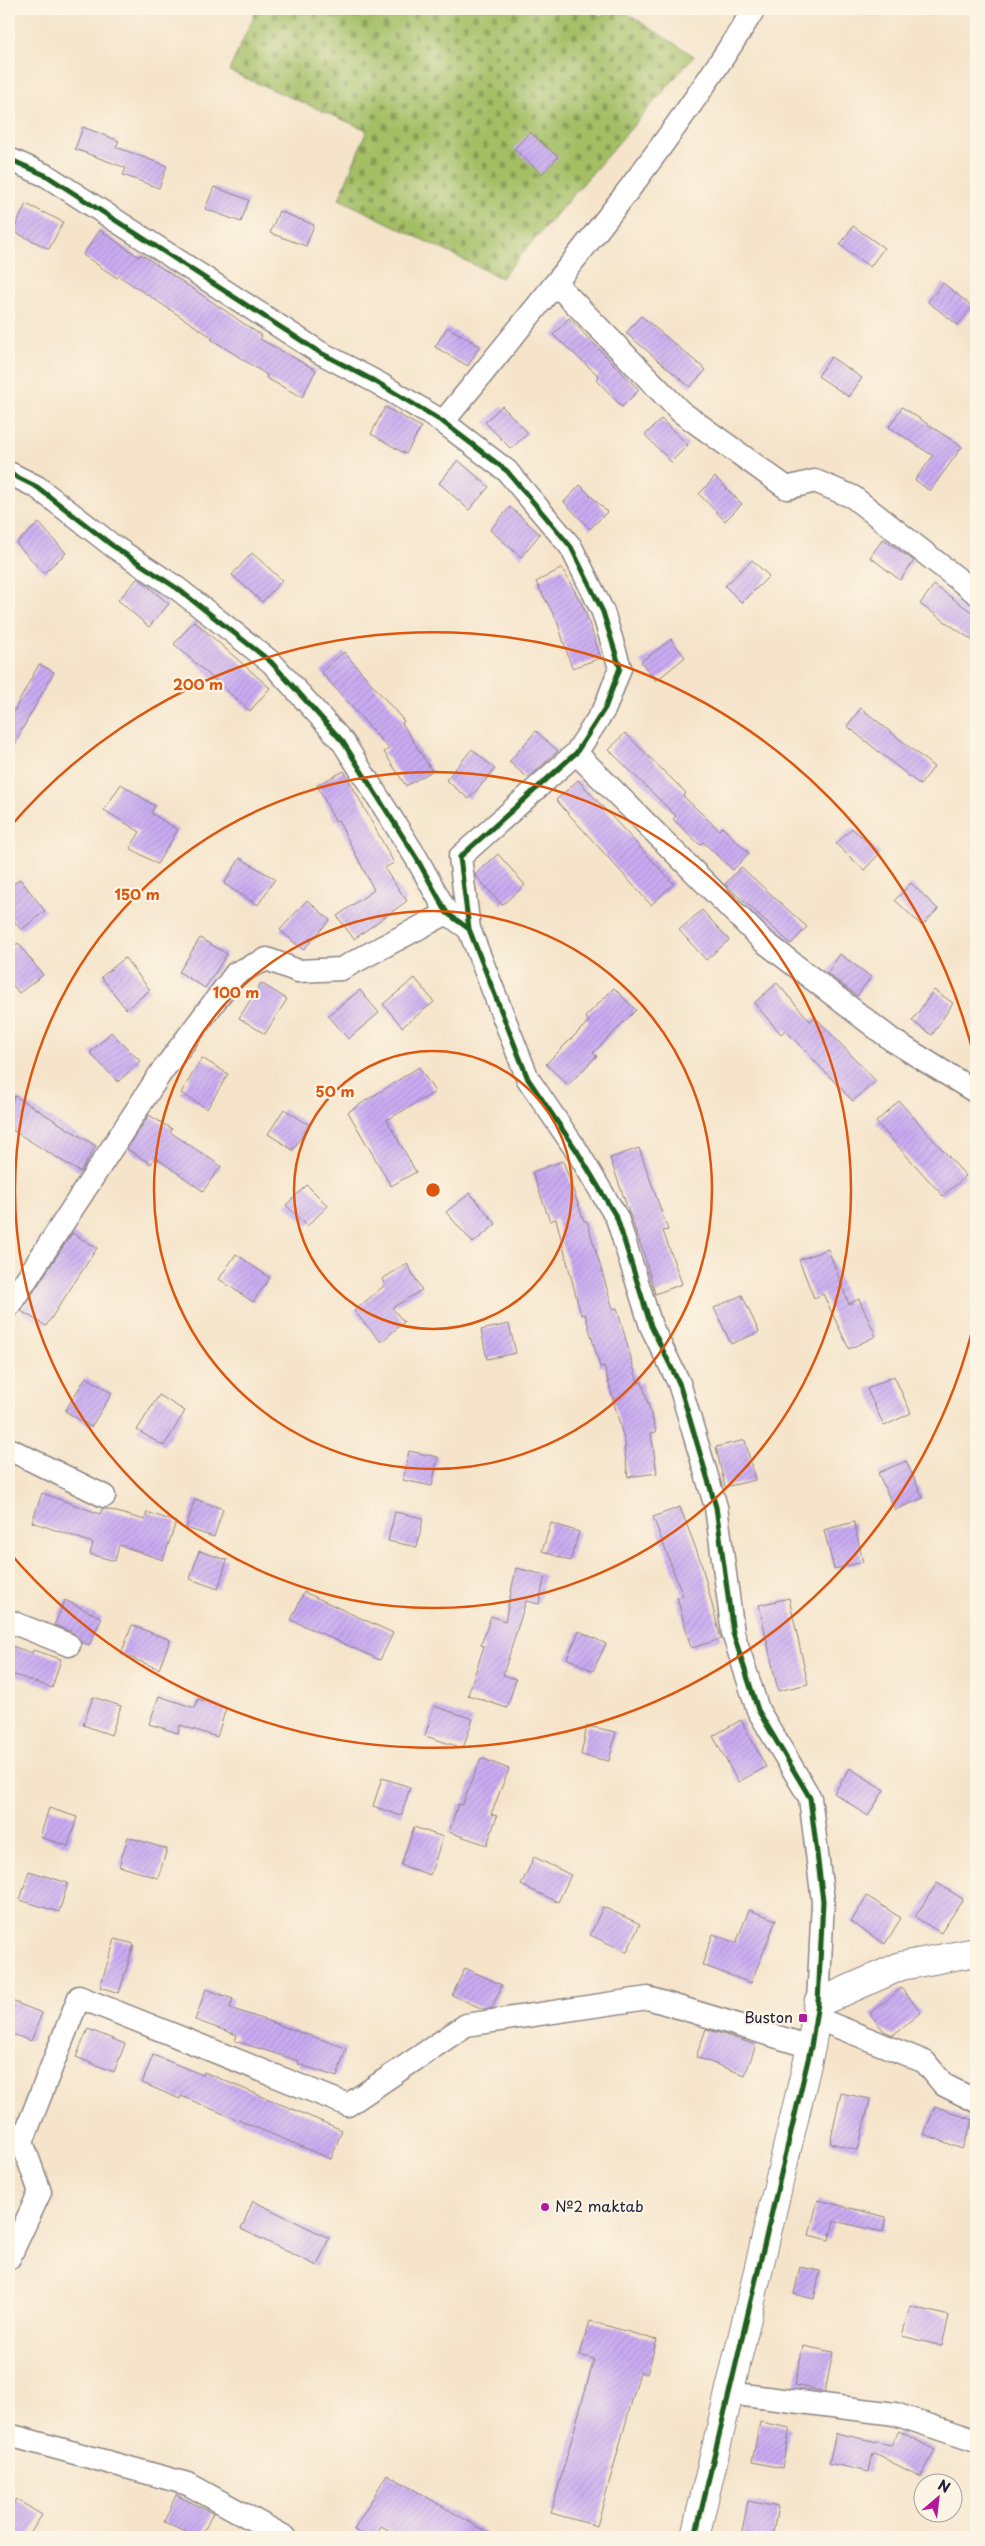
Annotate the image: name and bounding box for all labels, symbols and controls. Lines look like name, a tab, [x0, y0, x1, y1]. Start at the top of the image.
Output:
text: 200 m	[173, 672, 223, 695]
text: 150 m	[114, 882, 160, 905]
text: 100 m	[213, 980, 259, 1003]
text: 50 m	[316, 1079, 354, 1102]
centre of rings	[424, 1181, 442, 1199]
place label: Buston	[744, 2005, 793, 2028]
marker: Buston	[797, 2012, 809, 2024]
place label: №2 maktab	[555, 2194, 644, 2217]
marker: №2 maktab	[539, 2201, 551, 2213]
north arrow	[912, 2474, 962, 2524]
text: N	[935, 2474, 954, 2498]

